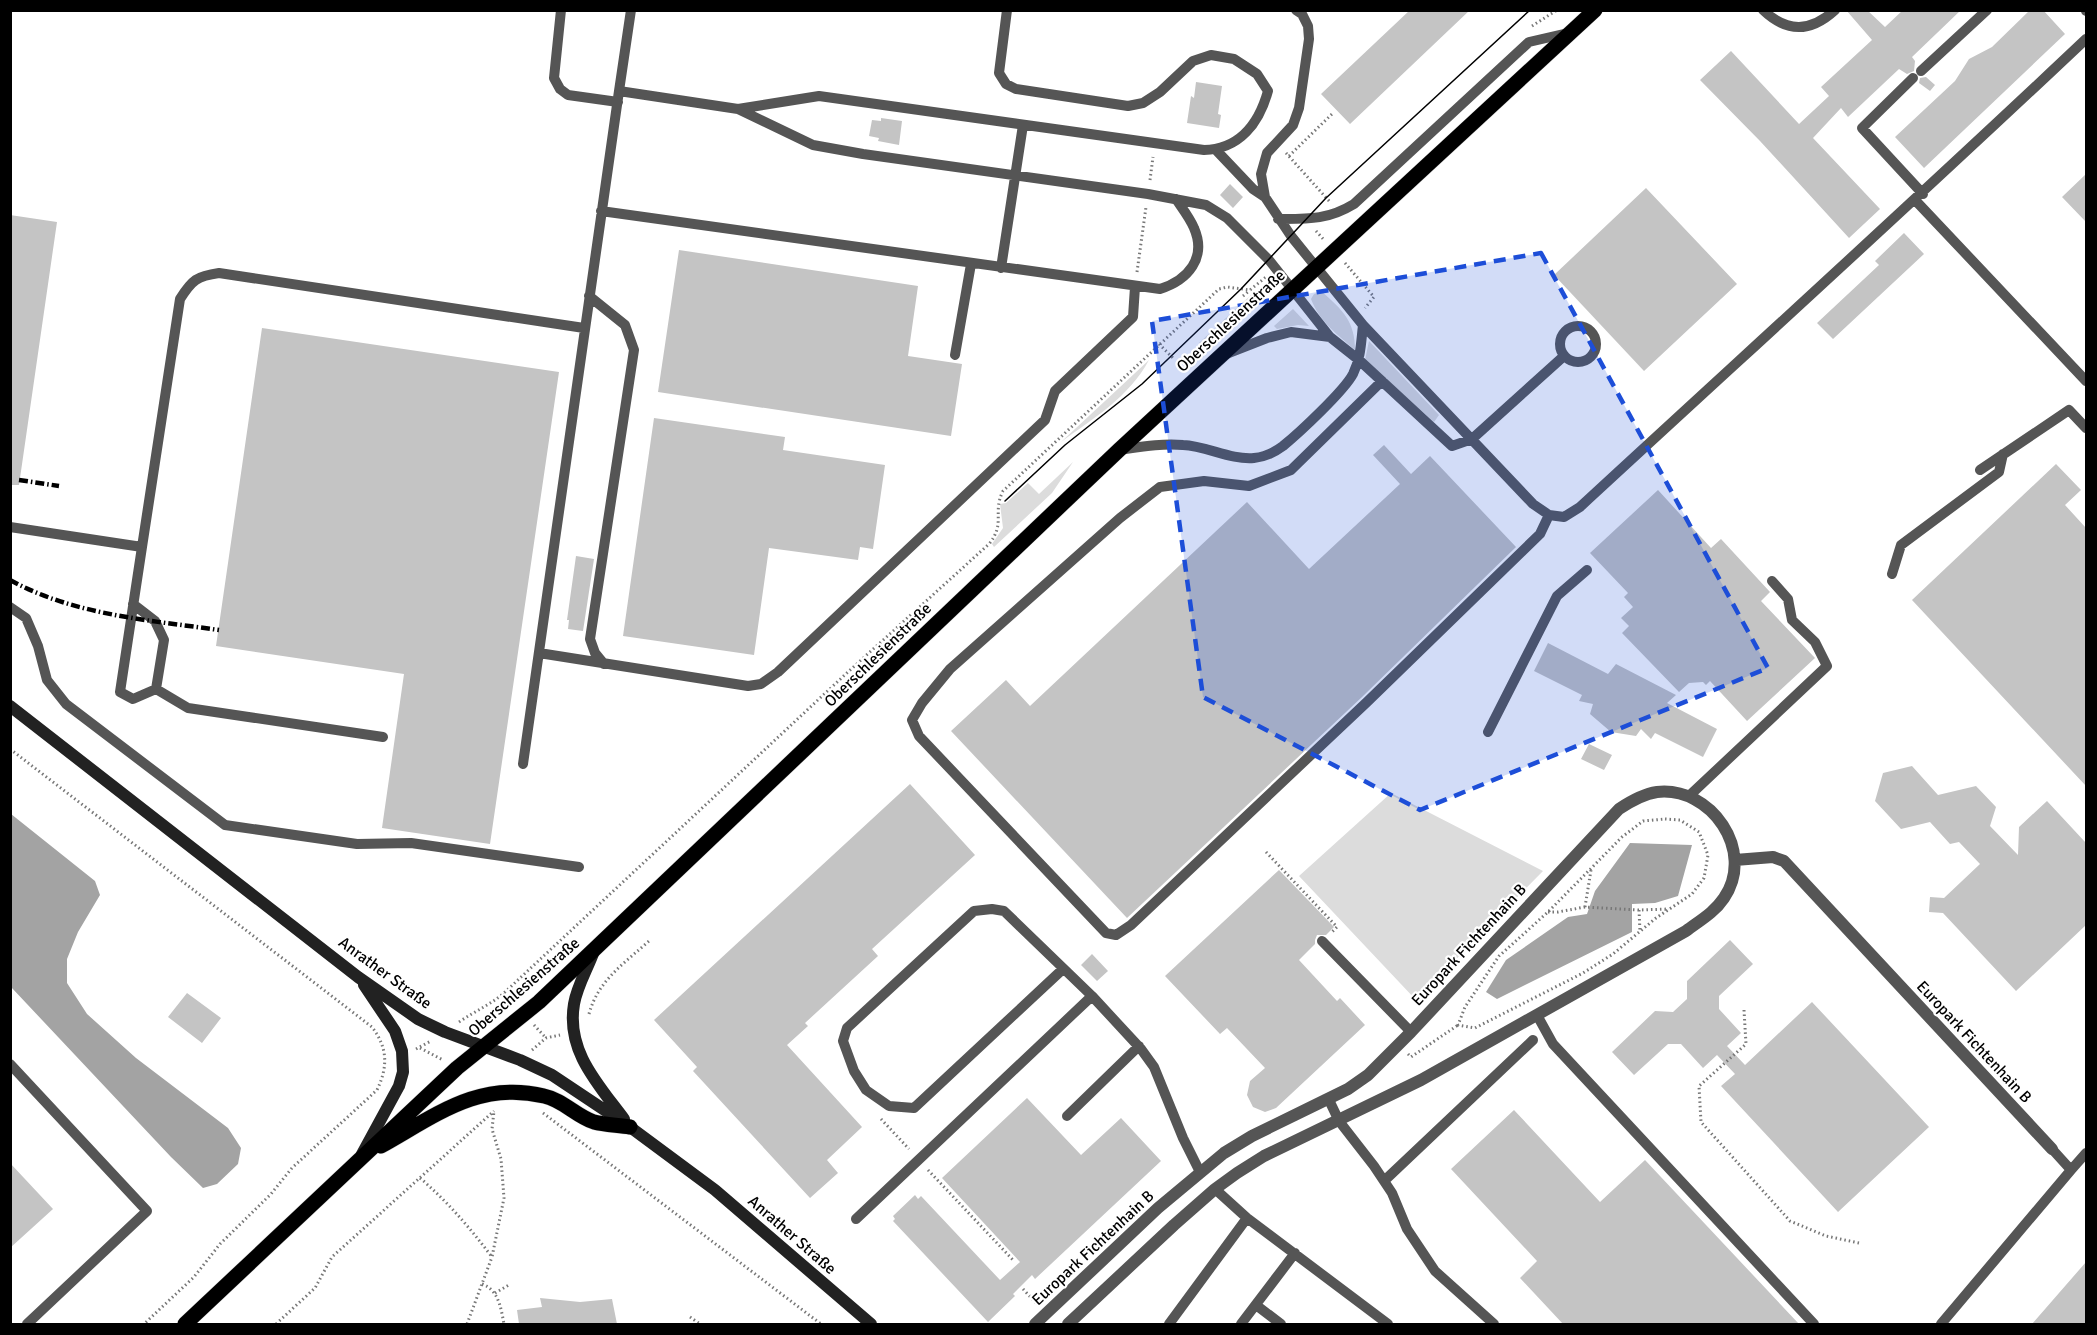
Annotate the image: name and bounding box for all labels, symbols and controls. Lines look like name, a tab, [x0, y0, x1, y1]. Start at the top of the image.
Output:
street label: Oberschlesienstraße	[1173, 266, 1289, 376]
street label: Oberschlesienstraße	[820, 599, 936, 711]
street label: Europark Fichtenhain B	[1407, 880, 1531, 1010]
street label: Anrather Straße	[334, 932, 436, 1014]
street label: Oberschlesienstraße	[464, 933, 584, 1041]
street label: Europark Fichtenhain B	[1912, 977, 2036, 1107]
street label: Europark Fichtenhain B	[1028, 1186, 1158, 1310]
street label: Anrather Straße	[744, 1191, 840, 1279]

